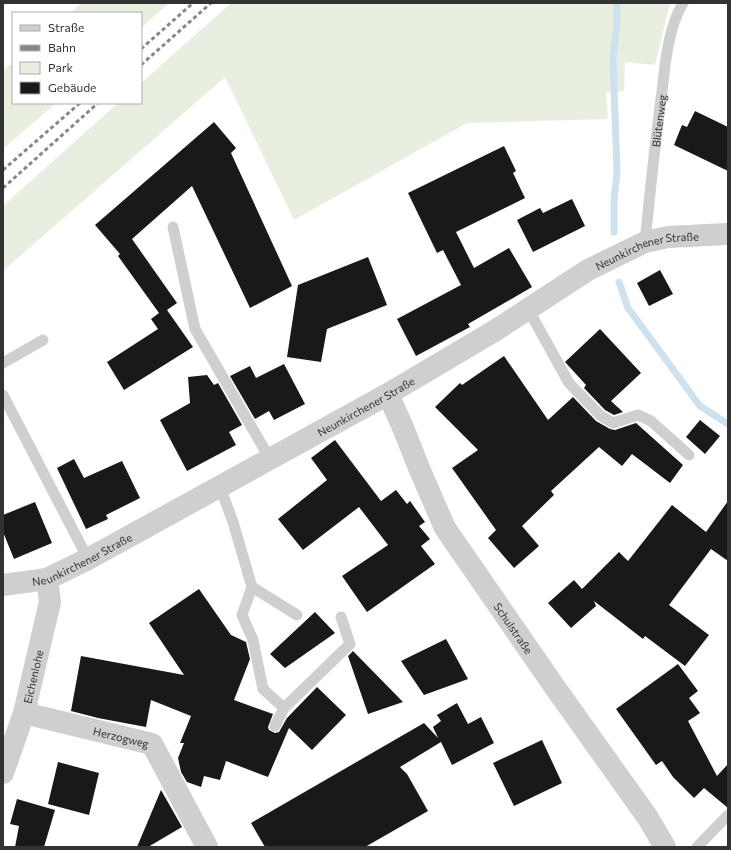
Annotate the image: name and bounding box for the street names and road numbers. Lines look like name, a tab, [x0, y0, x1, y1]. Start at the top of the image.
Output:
street label: Blütenweg	[649, 94, 668, 148]
street label: Neunkirchener Straße	[593, 229, 699, 272]
street label: Neunkirchener Straße	[315, 373, 417, 438]
street label: Neunkirchener Straße	[31, 530, 134, 587]
street label: Schulstraße	[492, 600, 536, 656]
street label: Eichenlohe	[20, 648, 45, 705]
street label: Herzogweg	[92, 724, 150, 750]

